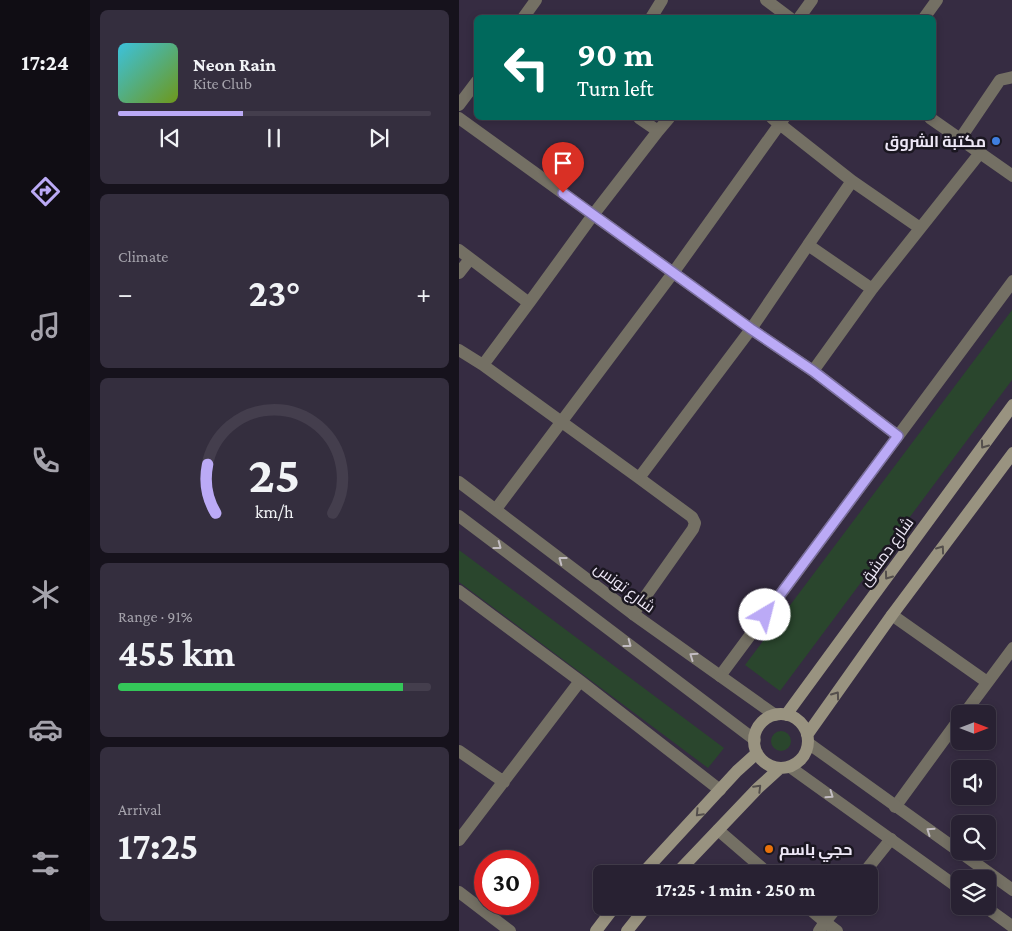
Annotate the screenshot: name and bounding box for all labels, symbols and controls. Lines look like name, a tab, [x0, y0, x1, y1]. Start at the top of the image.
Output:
icon: left	[494, 35, 559, 100]
text: 90 m	[577, 35, 654, 74]
text: 17:24	[21, 50, 69, 75]
text: Neon Rain	[193, 54, 276, 75]
text: Kite Club	[193, 75, 252, 92]
text: Turn left	[577, 76, 654, 101]
icon: previous	[156, 124, 184, 152]
icon: pause	[260, 124, 288, 152]
icon: next	[365, 124, 393, 152]
place label: مكتبة الشروق	[885, 133, 986, 151]
marker: مكتبة الشروق	[990, 135, 1002, 147]
pin	[542, 142, 584, 193]
icon: arrive	[549, 149, 577, 177]
icon: directions	[28, 174, 63, 209]
text: Climate	[118, 248, 168, 265]
text: 23°	[248, 272, 301, 314]
text: −	[118, 278, 133, 309]
text: +	[416, 278, 431, 309]
icon: music	[28, 309, 63, 344]
one-way arrow	[980, 439, 990, 448]
icon: phone	[28, 443, 63, 478]
text: 25	[249, 445, 301, 503]
text: km/h	[255, 502, 294, 522]
street label: شارع دمشق	[856, 514, 919, 590]
one-way arrow	[492, 540, 502, 549]
one-way arrow	[935, 545, 944, 555]
one-way arrow	[559, 557, 568, 565]
street label: شارع تونس	[589, 559, 658, 618]
one-way arrow	[885, 570, 894, 580]
icon: climate	[28, 577, 63, 612]
position arrow	[738, 588, 790, 640]
text: Range · 91%	[118, 608, 193, 625]
text: 455 km	[118, 632, 235, 674]
one-way arrow	[622, 638, 631, 646]
one-way arrow	[689, 653, 698, 662]
one-way arrow	[830, 691, 839, 701]
north arrow	[951, 705, 997, 750]
map controls	[951, 705, 996, 915]
icon: car	[28, 712, 63, 747]
button: sound	[951, 760, 996, 805]
one-way arrow	[752, 785, 761, 794]
one-way arrow	[824, 789, 833, 798]
text: Arrival	[118, 801, 162, 818]
one-way arrow	[696, 807, 705, 816]
button: search	[951, 815, 996, 860]
text: 17:25	[118, 825, 198, 867]
one-way arrow	[926, 828, 935, 837]
place label: حجي باسم	[779, 841, 852, 862]
marker: حجي باسم	[763, 843, 775, 855]
icon: filters	[28, 846, 63, 881]
speed limit sign: 30	[474, 850, 539, 915]
button: layers	[951, 870, 996, 915]
text: 17:25 · 1 min · 250 m	[656, 879, 815, 900]

